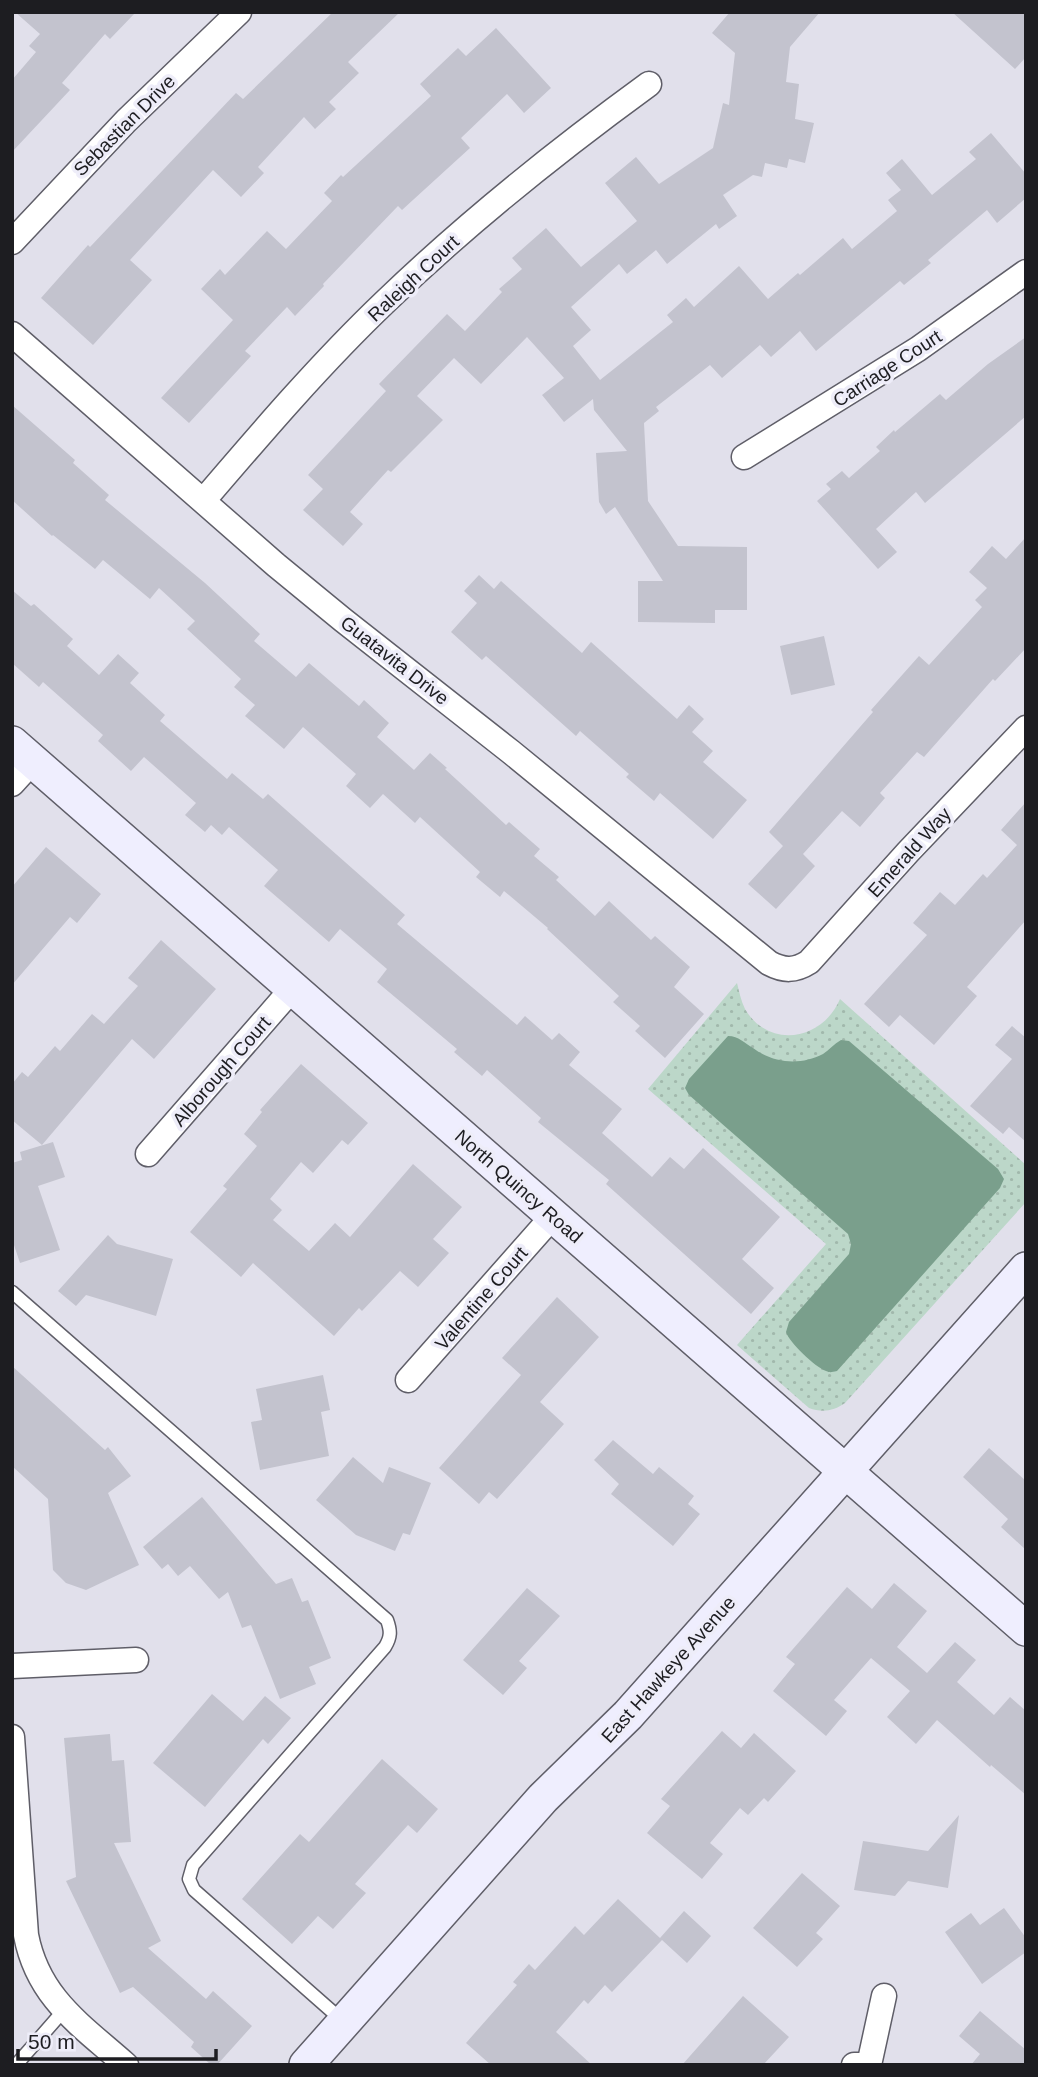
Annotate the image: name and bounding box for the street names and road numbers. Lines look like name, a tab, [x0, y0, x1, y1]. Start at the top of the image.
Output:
street label: Sebastian Drive	[70, 71, 179, 180]
street label: Raleigh Court	[364, 231, 464, 326]
street label: Carriage Court	[829, 325, 946, 411]
street label: Guatavita Drive	[337, 612, 453, 709]
street label: Emerald Way	[864, 803, 955, 901]
street label: Alborough Court	[168, 1012, 275, 1130]
street label: North Quincy Road	[451, 1125, 587, 1247]
street label: Valentine Court	[431, 1242, 532, 1354]
street label: East Hawkeye Avenue	[597, 1592, 740, 1747]

